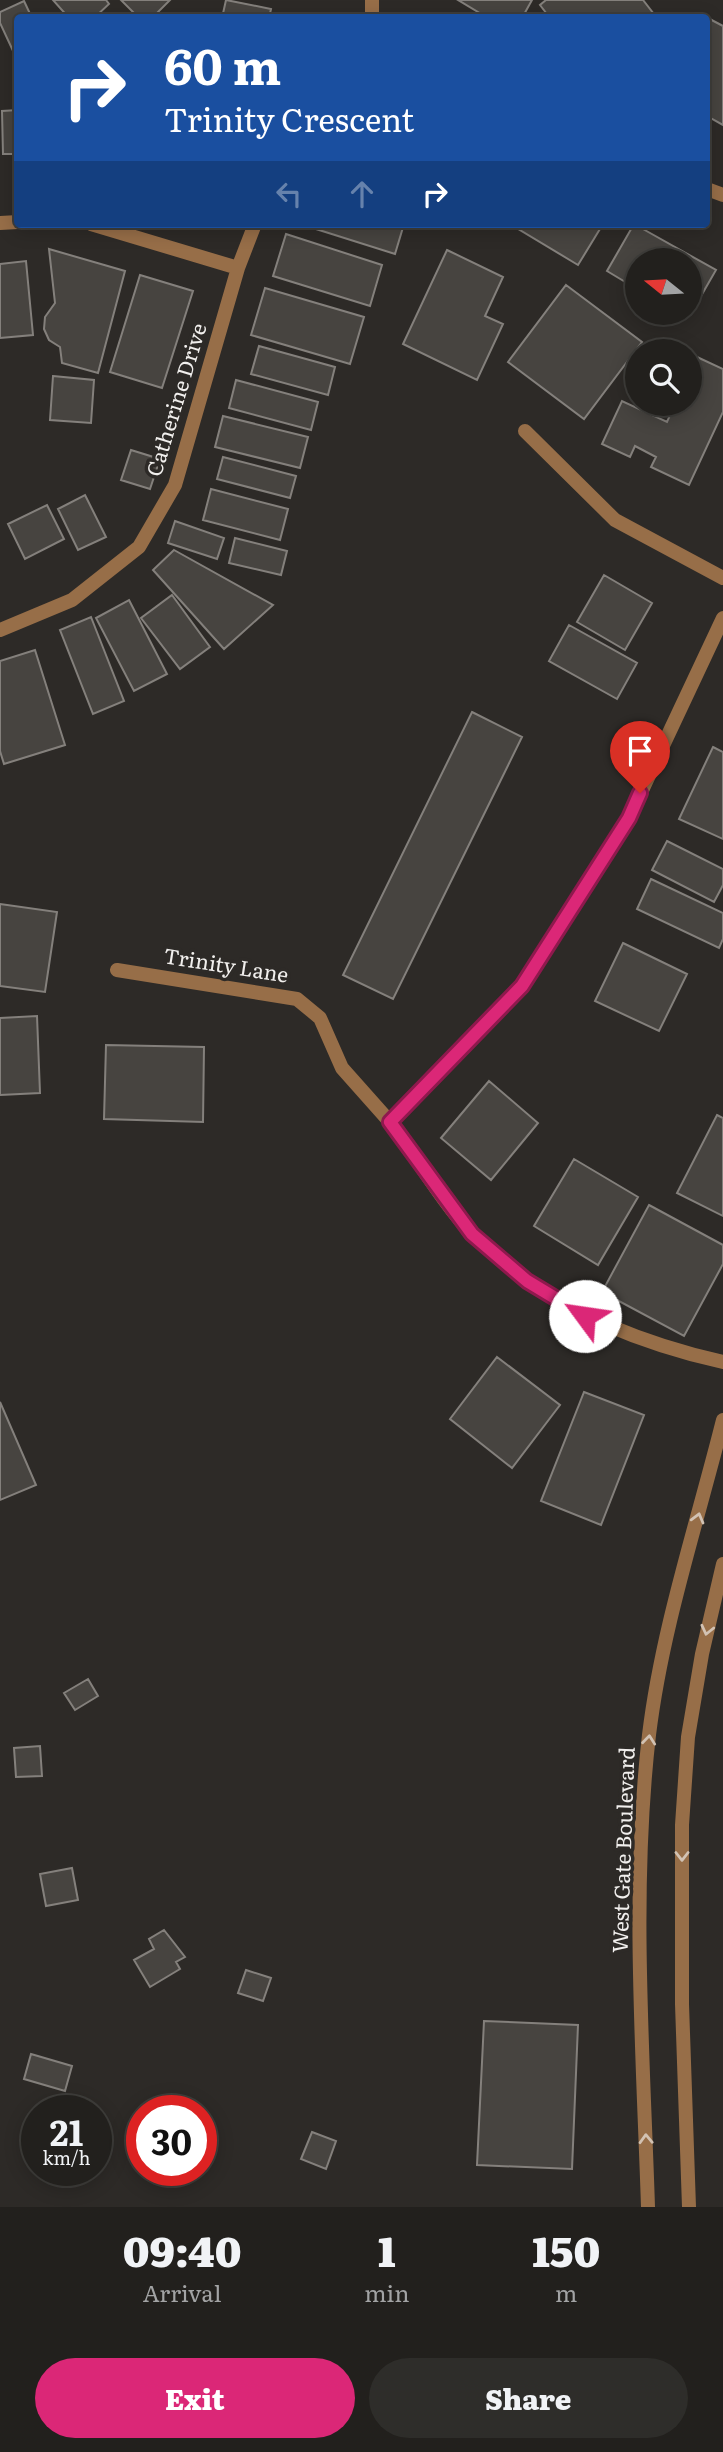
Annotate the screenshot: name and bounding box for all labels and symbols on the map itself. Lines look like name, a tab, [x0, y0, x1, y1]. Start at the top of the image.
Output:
north arrow	[625, 248, 702, 326]
street label: Catherine Drive	[137, 319, 213, 480]
pin	[610, 721, 670, 793]
street label: Trinity Lane	[162, 938, 291, 989]
position arrow	[548, 1279, 622, 1353]
one-way arrow	[690, 1512, 704, 1524]
one-way arrow	[701, 1624, 716, 1636]
one-way arrow	[641, 1734, 656, 1745]
street label: West Gate Boulevard	[602, 1746, 641, 1953]
one-way arrow	[674, 1851, 690, 1862]
speed limit sign: 30	[126, 2095, 217, 2186]
one-way arrow	[638, 2133, 653, 2144]

